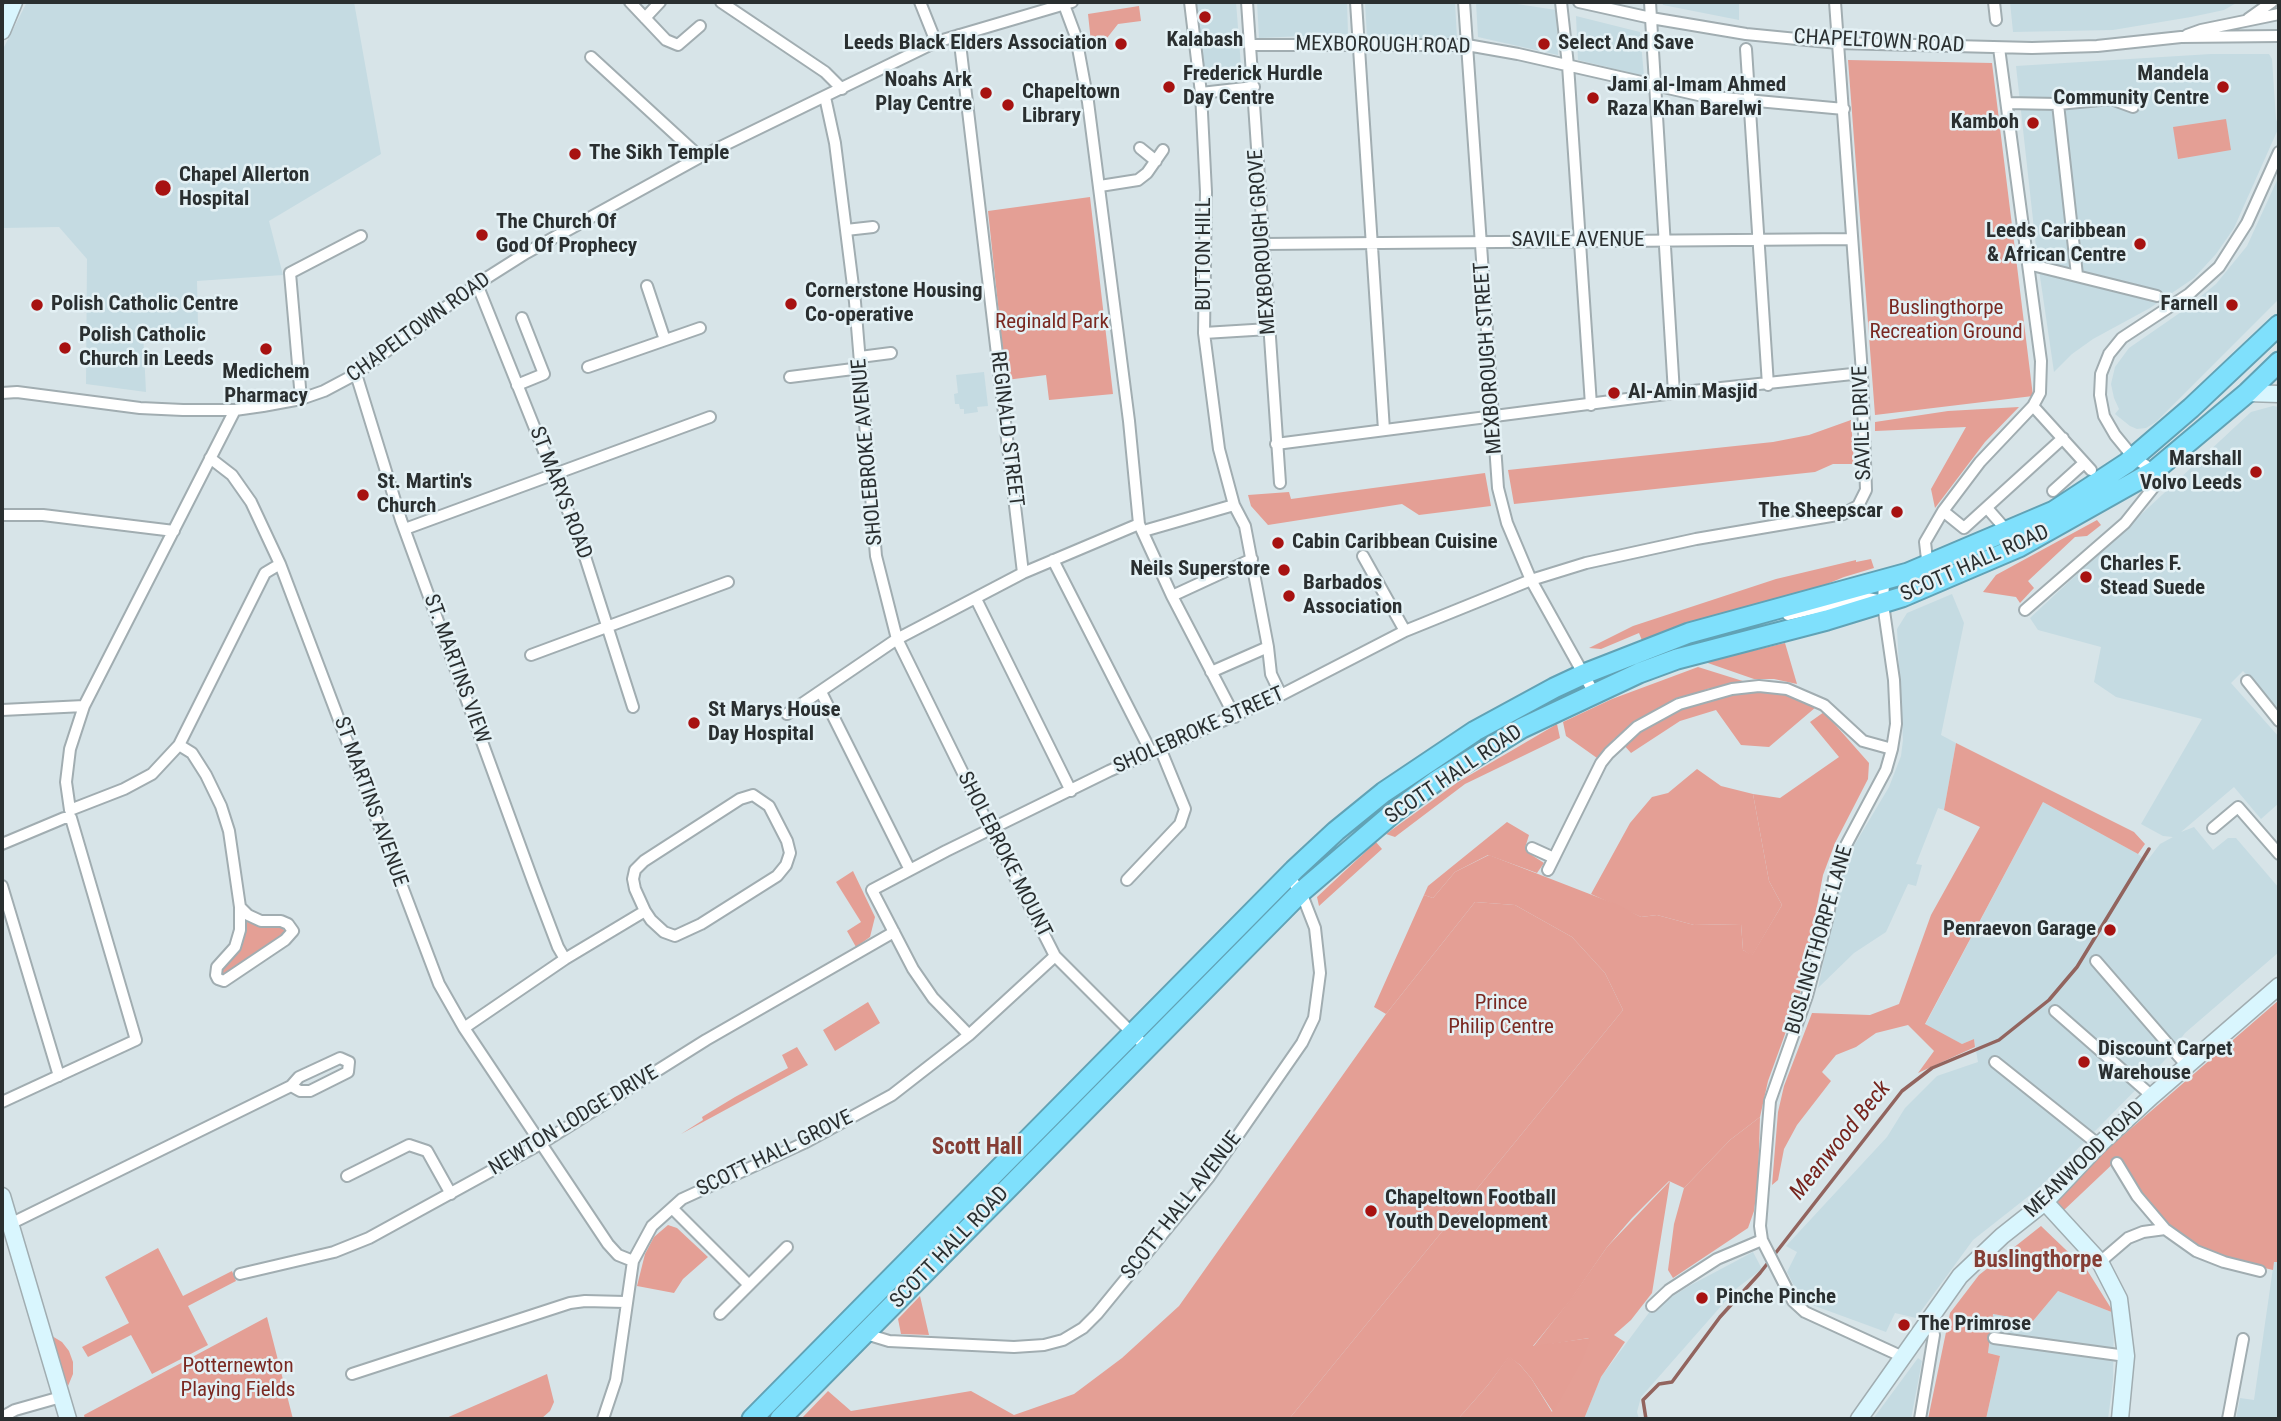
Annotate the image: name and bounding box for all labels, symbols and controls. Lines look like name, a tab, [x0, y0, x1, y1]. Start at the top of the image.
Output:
marker: Kalabash	[1197, 9, 1213, 25]
street label: CHAPELTOWN ROAD	[1793, 25, 1965, 59]
place label: Kalabash	[1167, 28, 1243, 54]
place label: Leeds Black Elders Association	[844, 31, 1107, 57]
place label: Select And Save	[1558, 31, 1694, 57]
street label: MEXBOROUGH ROAD	[1295, 32, 1471, 60]
marker: Leeds Black Elders Association	[1113, 36, 1129, 52]
marker: Select And Save	[1536, 36, 1552, 52]
place label: Frederick Hurdle Day Centre	[1183, 62, 1322, 112]
place label: Mandela Community Centre	[2053, 62, 2209, 112]
place label: Noahs Ark Play Centre	[875, 68, 972, 118]
place label: Jami al-Imam Ahmed Raza Khan Barelwi	[1607, 73, 1786, 123]
marker: Frederick Hurdle Day Centre	[1161, 79, 1177, 95]
marker: Mandela Community Centre	[2215, 79, 2231, 95]
place label: Chapeltown Library	[1022, 80, 1120, 130]
marker: Noahs Ark Play Centre	[978, 85, 994, 101]
marker: Jami al-Imam Ahmed Raza Khan Barelwi	[1585, 90, 1601, 106]
marker: Chapeltown Library	[1000, 97, 1016, 113]
place label: Kamboh	[1951, 110, 2019, 136]
marker: Kamboh	[2025, 115, 2041, 131]
place label: The Sikh Temple	[589, 141, 729, 167]
marker: The Sikh Temple	[567, 146, 583, 162]
street label: MEXBOROUGH GROVE	[1244, 148, 1282, 336]
place label: Chapel Allerton Hospital	[179, 163, 309, 213]
marker: Chapel Allerton Hospital	[153, 178, 173, 198]
street label: BUTTON HILL	[1192, 197, 1218, 311]
place label: The Church Of God Of Prophecy	[496, 210, 637, 260]
place label: Leeds Caribbean & African Centre	[1986, 219, 2126, 269]
marker: The Church Of God Of Prophecy	[474, 227, 490, 243]
street label: SAVILE AVENUE	[1511, 228, 1645, 254]
marker: Leeds Caribbean & African Centre	[2132, 236, 2148, 252]
street label: MEXBOROUGH STREET	[1470, 261, 1508, 455]
street label: CHAPELTOWN ROAD	[342, 267, 496, 389]
place label: Cornerstone Housing Co-operative	[805, 279, 982, 329]
place label: Polish Catholic Centre	[51, 292, 238, 318]
place label: Farnell	[2161, 292, 2218, 318]
marker: Cornerstone Housing Co-operative	[783, 296, 799, 312]
park label: Buslingthorpe Recreation Ground	[1869, 296, 2023, 346]
marker: Polish Catholic Centre	[29, 297, 45, 313]
marker: Farnell	[2224, 297, 2240, 313]
park label: Reginald Park	[995, 310, 1109, 336]
place label: Polish Catholic Church in Leeds	[79, 323, 214, 373]
marker: Polish Catholic Church in Leeds	[57, 340, 73, 356]
marker: Medichem Pharmacy	[258, 341, 274, 357]
street label: REGINALD STREET	[984, 350, 1028, 508]
street label: SHOLEBROKE AVENUE	[847, 357, 889, 547]
place label: Medichem Pharmacy	[222, 360, 310, 410]
street label: SAVILE DRIVE	[1848, 365, 1878, 481]
place label: Al-Amin Masjid	[1628, 380, 1758, 406]
marker: Al-Amin Masjid	[1606, 385, 1622, 401]
street label: ST MARYS ROAD	[523, 423, 597, 563]
place label: Marshall Volvo Leeds	[2140, 447, 2242, 497]
marker: Marshall Volvo Leeds	[2248, 464, 2264, 480]
place label: St. Martin's Church	[377, 470, 472, 520]
marker: St. Martin's Church	[355, 487, 371, 503]
place label: The Sheepscar	[1758, 499, 1883, 525]
marker: The Sheepscar	[1889, 504, 1905, 520]
street label: SCOTT HALL ROAD	[1897, 520, 2053, 608]
place label: Cabin Caribbean Cuisine	[1292, 530, 1498, 556]
marker: Cabin Caribbean Cuisine	[1270, 535, 1286, 551]
place label: Charles F. Stead Suede	[2100, 552, 2205, 602]
place label: Neils Superstore	[1130, 557, 1270, 583]
marker: Neils Superstore	[1276, 562, 1292, 578]
marker: Charles F. Stead Suede	[2078, 569, 2094, 585]
place label: Barbados Association	[1303, 571, 1402, 621]
marker: Barbados Association	[1281, 588, 1297, 604]
street label: ST. MARTINS VIEW	[417, 591, 495, 747]
street label: SHOLEBROKE STREET	[1110, 682, 1288, 780]
place label: St Marys House Day Hospital	[708, 698, 841, 748]
street label: ST MARTINS AVENUE	[328, 714, 412, 890]
marker: St Marys House Day Hospital	[686, 715, 702, 731]
street label: SCOTT HALL ROAD	[1381, 720, 1527, 830]
street label: SHOLEBROKE MOUNT	[951, 768, 1057, 942]
street label: BUSLINGTHORPE LANE	[1781, 843, 1859, 1037]
place label: Penraevon Garage	[1943, 917, 2096, 943]
marker: Penraevon Garage	[2102, 922, 2118, 938]
park label: Prince Philip Centre	[1448, 991, 1554, 1041]
place label: Discount Carpet Warehouse	[2098, 1037, 2232, 1087]
marker: Discount Carpet Warehouse	[2076, 1054, 2092, 1070]
street label: NEWTON LODGE DRIVE	[485, 1061, 663, 1181]
water label: Meanwood Beck	[1785, 1076, 1897, 1206]
street label: MEANWOOD ROAD	[2020, 1096, 2150, 1224]
street label: SCOTT HALL GROVE	[693, 1105, 857, 1203]
street label: SCOTT HALL AVENUE	[1116, 1127, 1248, 1285]
district label: Scott Hall	[932, 1134, 1022, 1162]
street label: SCOTT HALL ROAD	[885, 1182, 1015, 1314]
place label: Chapeltown Football Youth Development	[1385, 1186, 1556, 1236]
marker: Chapeltown Football Youth Development	[1363, 1203, 1379, 1219]
district label: Buslingthorpe	[1974, 1247, 2102, 1275]
place label: Pinche Pinche	[1716, 1285, 1836, 1311]
marker: Pinche Pinche	[1694, 1290, 1710, 1306]
place label: The Primrose	[1918, 1312, 2031, 1338]
marker: The Primrose	[1896, 1317, 1912, 1333]
park label: Potternewton Playing Fields	[181, 1354, 295, 1404]

